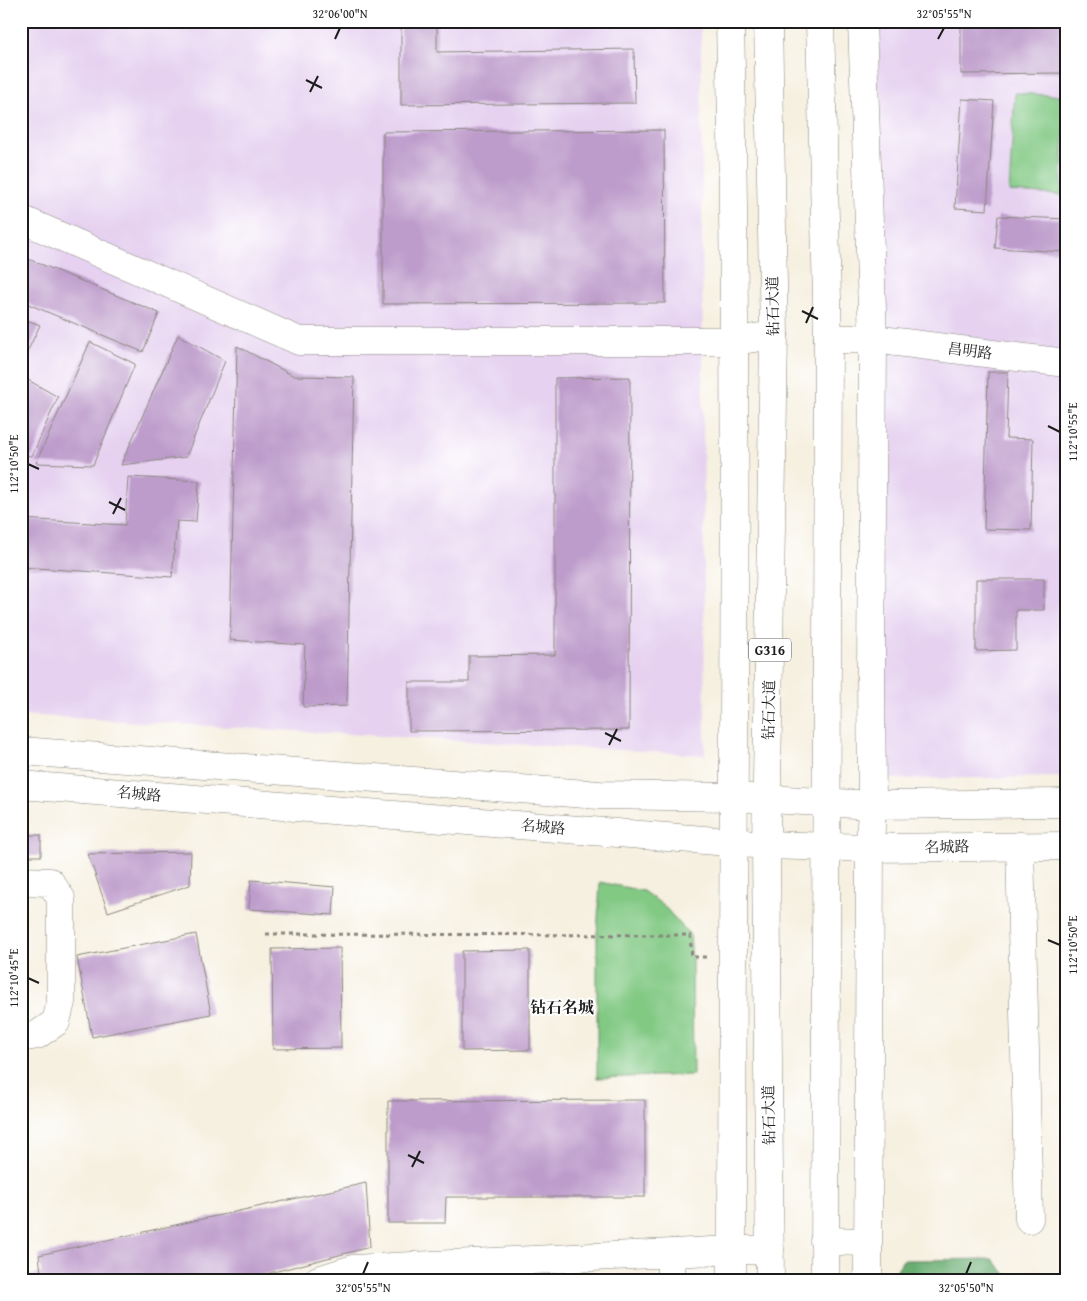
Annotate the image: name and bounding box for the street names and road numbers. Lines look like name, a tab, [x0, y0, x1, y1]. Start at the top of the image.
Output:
street label: 钻石大道	[761, 276, 784, 336]
street label: 昌明路	[946, 337, 994, 364]
road number: G316	[749, 638, 791, 662]
street label: 钻石大道	[757, 680, 780, 740]
street label: 名城路	[116, 781, 162, 806]
street label: 名城路	[520, 814, 566, 839]
street label: 名城路	[924, 836, 970, 857]
street label: 钻石大道	[757, 1085, 780, 1145]

